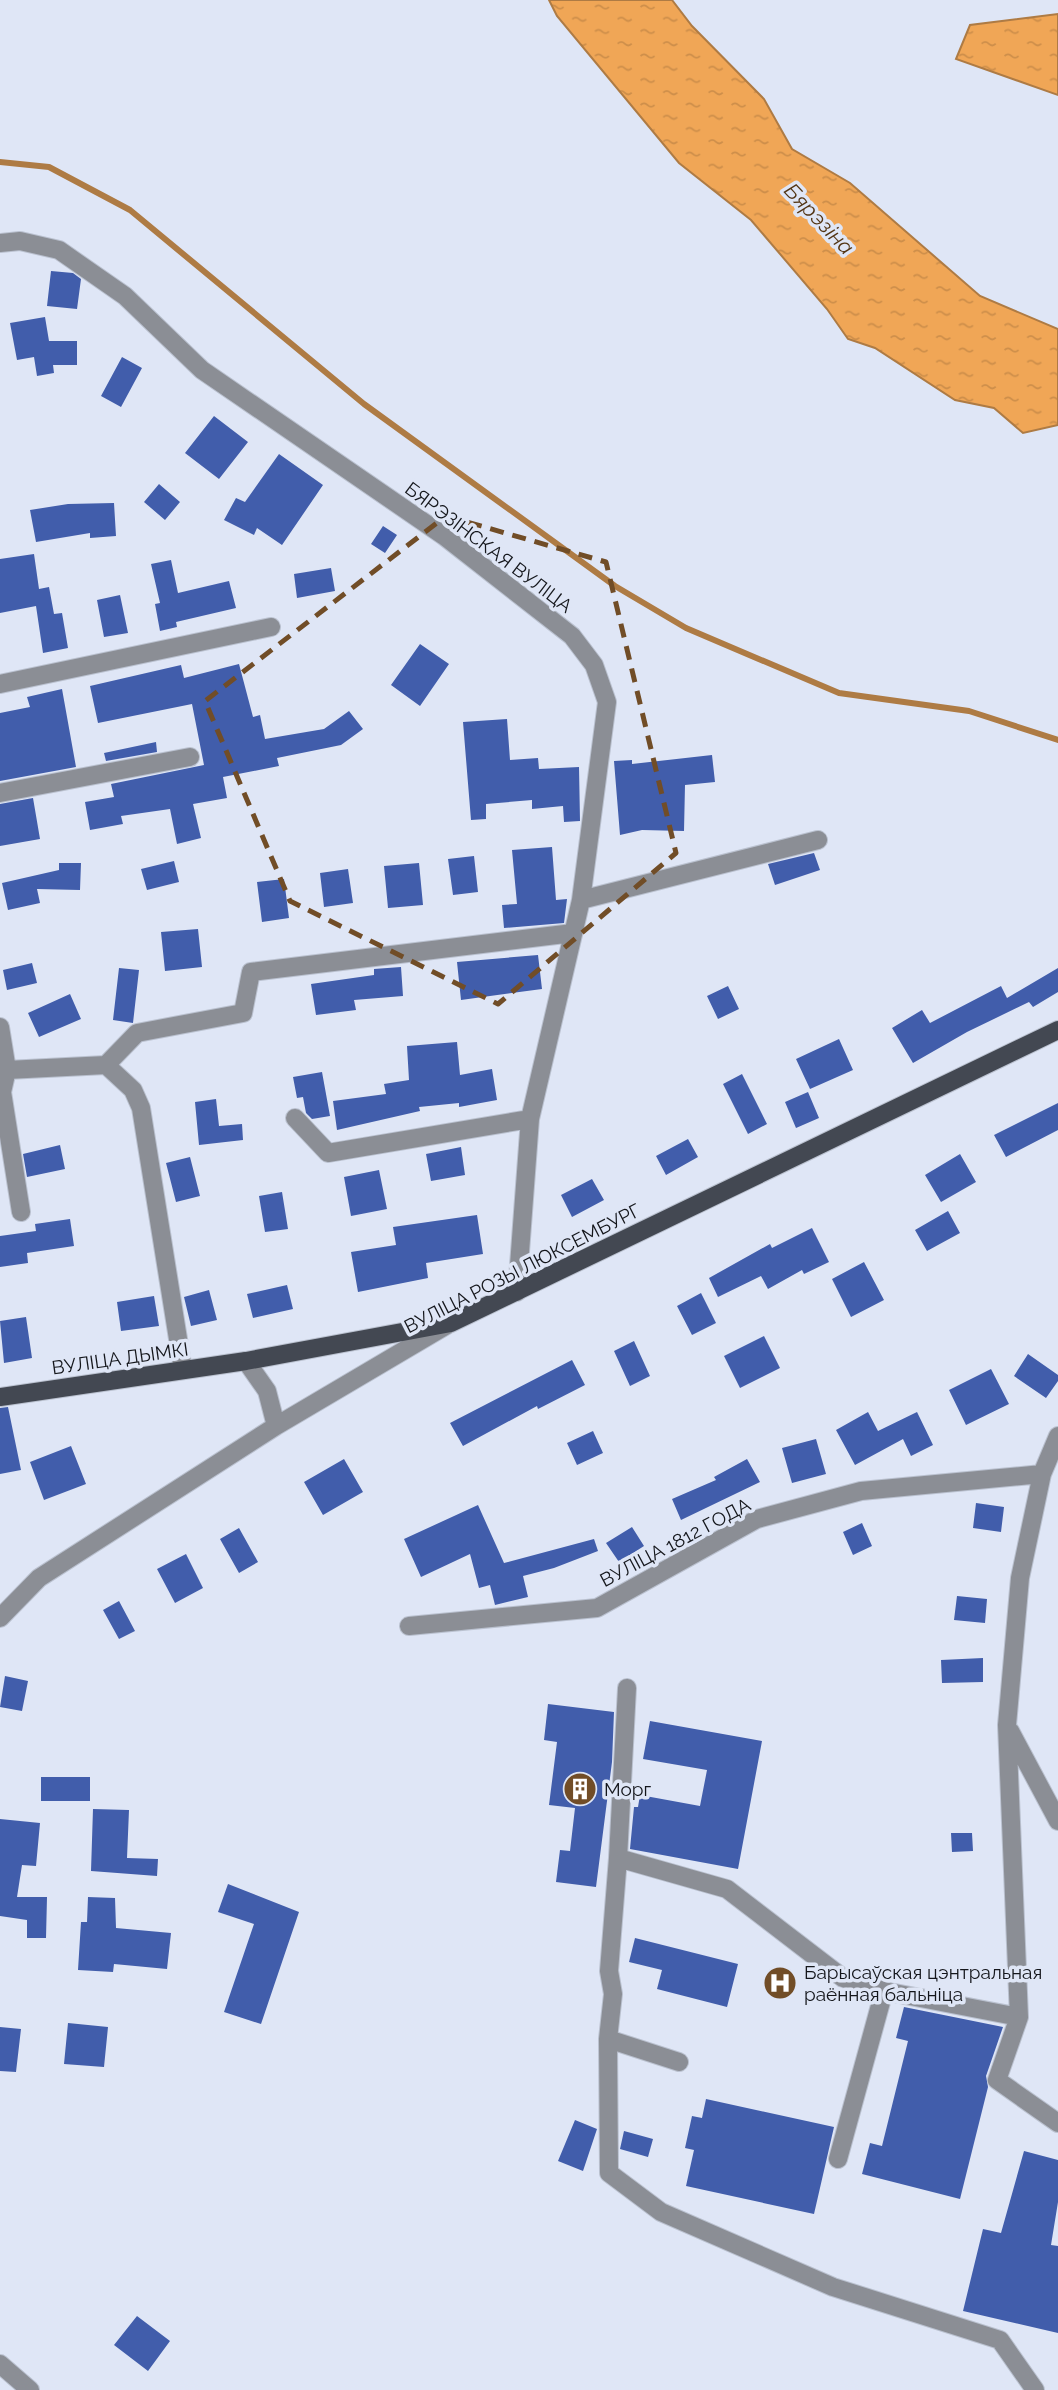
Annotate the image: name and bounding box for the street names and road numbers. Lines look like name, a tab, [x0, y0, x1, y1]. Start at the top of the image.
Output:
street label: БЯРЭЗІНСКАЯ ВУЛІЦА	[401, 477, 577, 617]
street label: ВУЛІЦА РОЗЫ ЛЮКСЕМБУРГ	[400, 1199, 644, 1337]
street label: ВУЛІЦА ДЫМКІ	[50, 1338, 190, 1378]
street label: ВУЛІЦА 1812 ГОДА	[596, 1493, 754, 1591]

